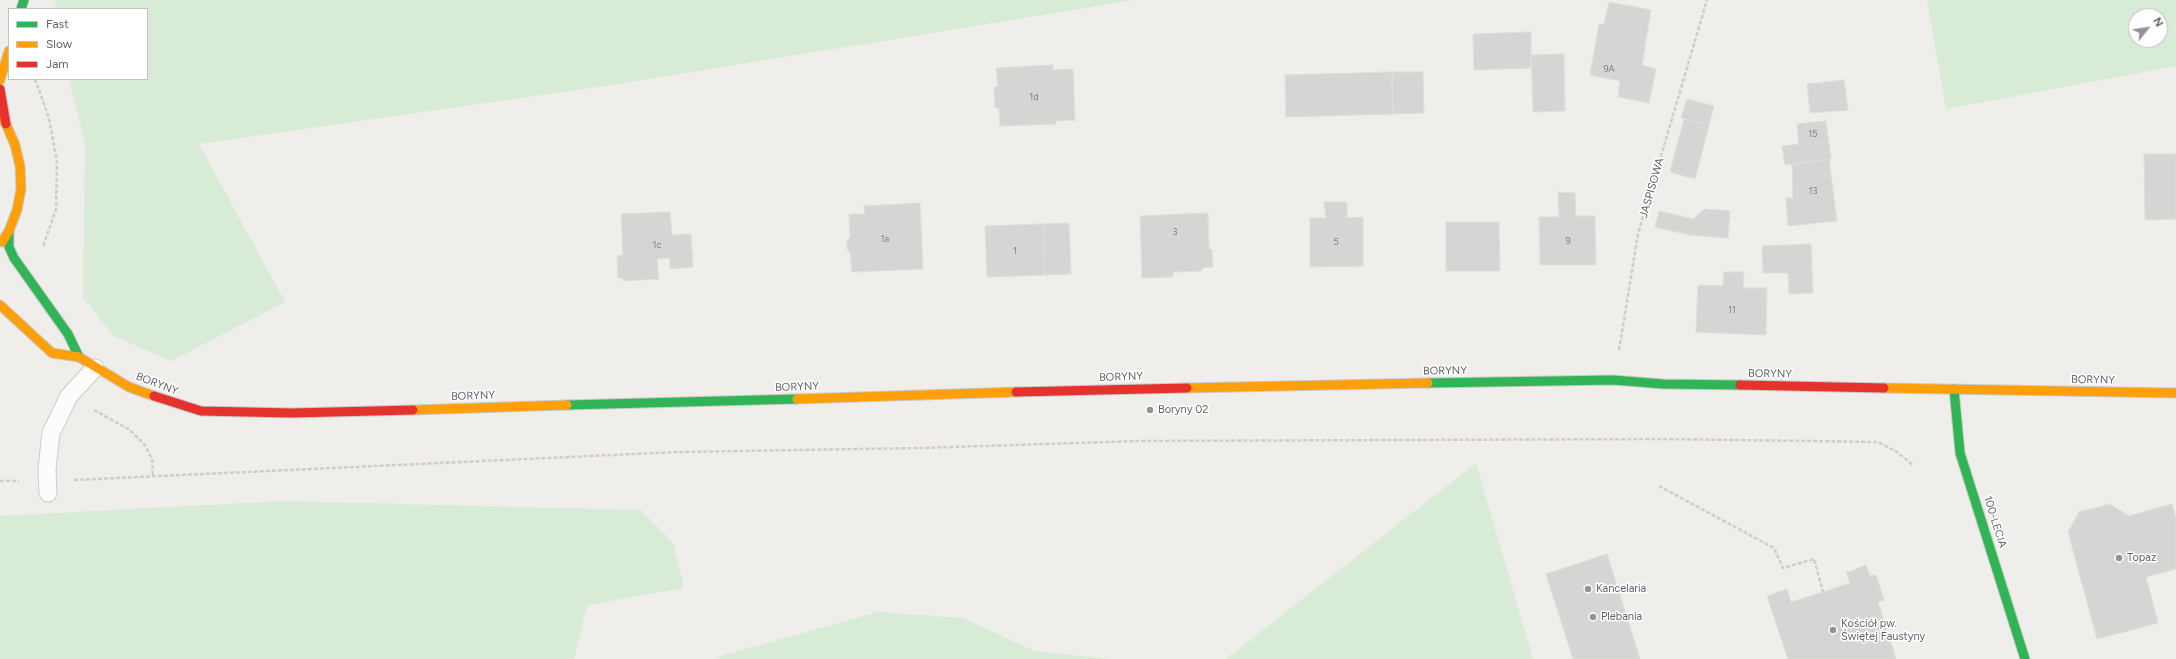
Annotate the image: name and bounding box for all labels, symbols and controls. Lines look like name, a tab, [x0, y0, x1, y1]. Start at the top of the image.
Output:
legend	[8, 8, 148, 80]
north arrow	[2128, 8, 2168, 48]
text: N	[2150, 15, 2166, 29]
text: Fast	[46, 17, 69, 31]
text: Slow	[46, 37, 72, 51]
text: Jam	[46, 57, 69, 71]
house number: 9A	[1603, 64, 1615, 74]
house number: 1d	[1030, 92, 1038, 102]
house number: 15	[1809, 129, 1817, 139]
street label: JASPISOWA	[1637, 156, 1667, 220]
house number: 13	[1809, 186, 1817, 196]
house number: 3	[1173, 227, 1177, 237]
house number: 1a	[881, 234, 889, 244]
house number: 9	[1565, 236, 1571, 246]
house number: 5	[1333, 237, 1339, 247]
house number: 1c	[653, 240, 661, 250]
house number: 1	[1013, 246, 1017, 256]
house number: 11	[1728, 305, 1736, 315]
street label: BORYNY	[1423, 364, 1467, 378]
street label: BORYNY	[1748, 367, 1792, 381]
street label: BORYNY	[134, 370, 180, 398]
street label: BORYNY	[1099, 370, 1143, 384]
street label: BORYNY	[2071, 373, 2115, 387]
street label: BORYNY	[775, 380, 819, 394]
street label: BORYNY	[451, 389, 495, 403]
place label: Boryny 02	[1158, 403, 1208, 417]
marker: Boryny 02	[1145, 405, 1155, 415]
street label: 100-LECIA	[1981, 494, 2009, 550]
place label: Topaz	[2127, 551, 2156, 565]
marker: Topaz	[2114, 553, 2124, 563]
place label: Kancelaria	[1596, 582, 1646, 596]
marker: Kancelaria	[1583, 584, 1593, 594]
place label: Plebania	[1601, 610, 1642, 624]
marker: Plebania	[1588, 612, 1598, 622]
place label: Kościół pw. Świętej Faustyny	[1841, 617, 1925, 643]
marker: Kościół pw. Świętej Faustyny	[1828, 625, 1838, 635]

